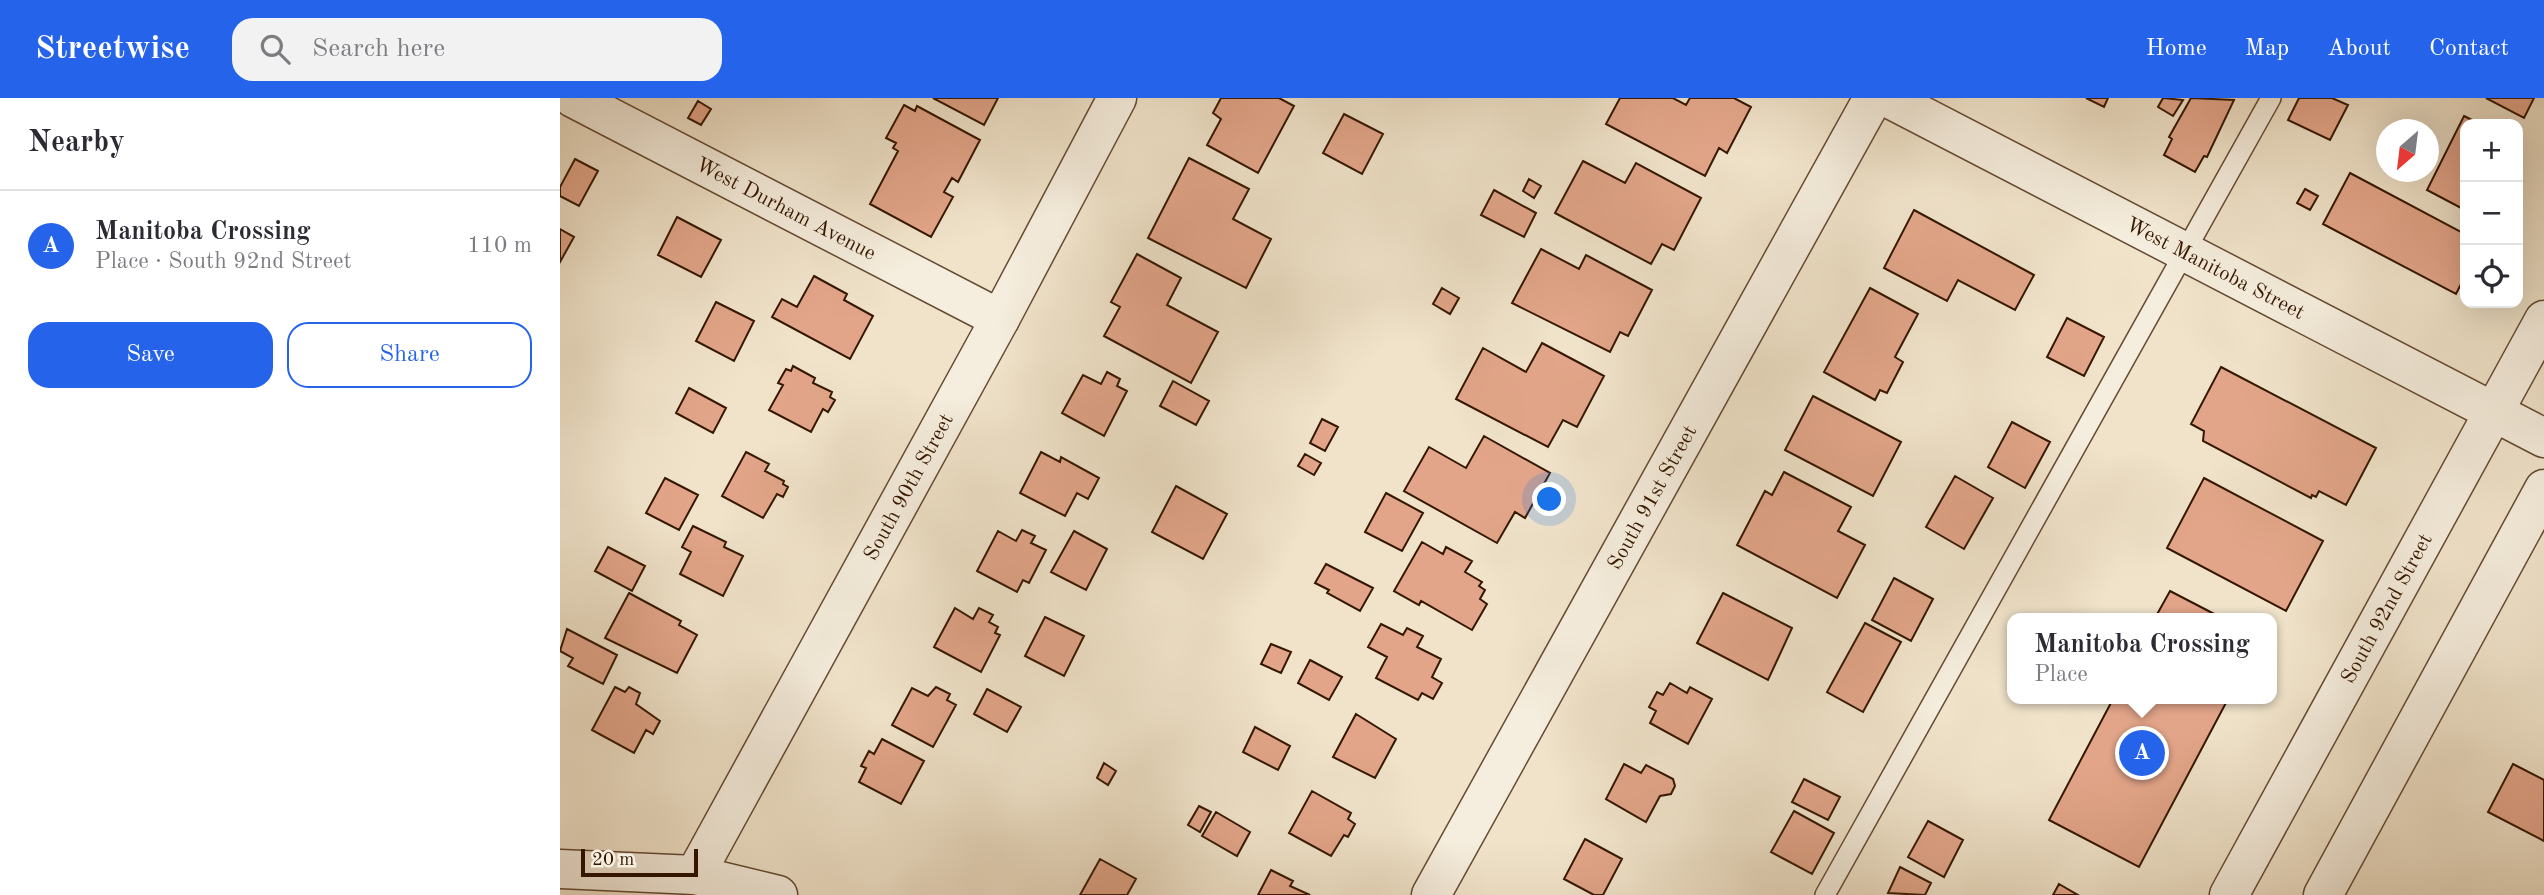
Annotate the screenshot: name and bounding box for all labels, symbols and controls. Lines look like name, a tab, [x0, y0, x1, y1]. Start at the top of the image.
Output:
search box	[232, 18, 722, 81]
icon: search	[256, 30, 294, 68]
text: Streetwise	[35, 33, 190, 66]
text: Search here	[312, 36, 445, 62]
text: Home	[2146, 37, 2207, 61]
text: Map	[2245, 37, 2289, 61]
text: About	[2327, 37, 2391, 61]
text: Contact	[2429, 37, 2509, 61]
north arrow	[2376, 119, 2439, 182]
map controls	[2460, 119, 2523, 308]
button: +	[2460, 119, 2523, 182]
text: Nearby	[28, 128, 125, 158]
street label: West Durham Avenue	[692, 154, 879, 265]
button: −	[2460, 182, 2523, 245]
street label: West Manitoba Street	[2122, 214, 2308, 324]
text: Manitoba Crossing	[95, 219, 311, 245]
text: A	[42, 234, 60, 257]
text: 110 m	[467, 234, 532, 257]
button: locate	[2460, 245, 2523, 308]
text: Place · South 92nd Street	[95, 250, 352, 273]
button: Save	[28, 322, 273, 388]
button: Share	[287, 322, 532, 388]
street label: South 90th Street	[861, 410, 958, 564]
street label: South 91st Street	[1605, 422, 1701, 574]
your location	[1532, 482, 1566, 516]
street label: South 92nd Street	[2338, 530, 2437, 687]
popup	[2007, 613, 2277, 704]
text: Manitoba Crossing	[2034, 632, 2250, 658]
text: Place	[2034, 663, 2088, 686]
pin: A	[2119, 727, 2165, 779]
scale bar	[581, 846, 698, 878]
text: 20 m	[592, 851, 634, 870]

